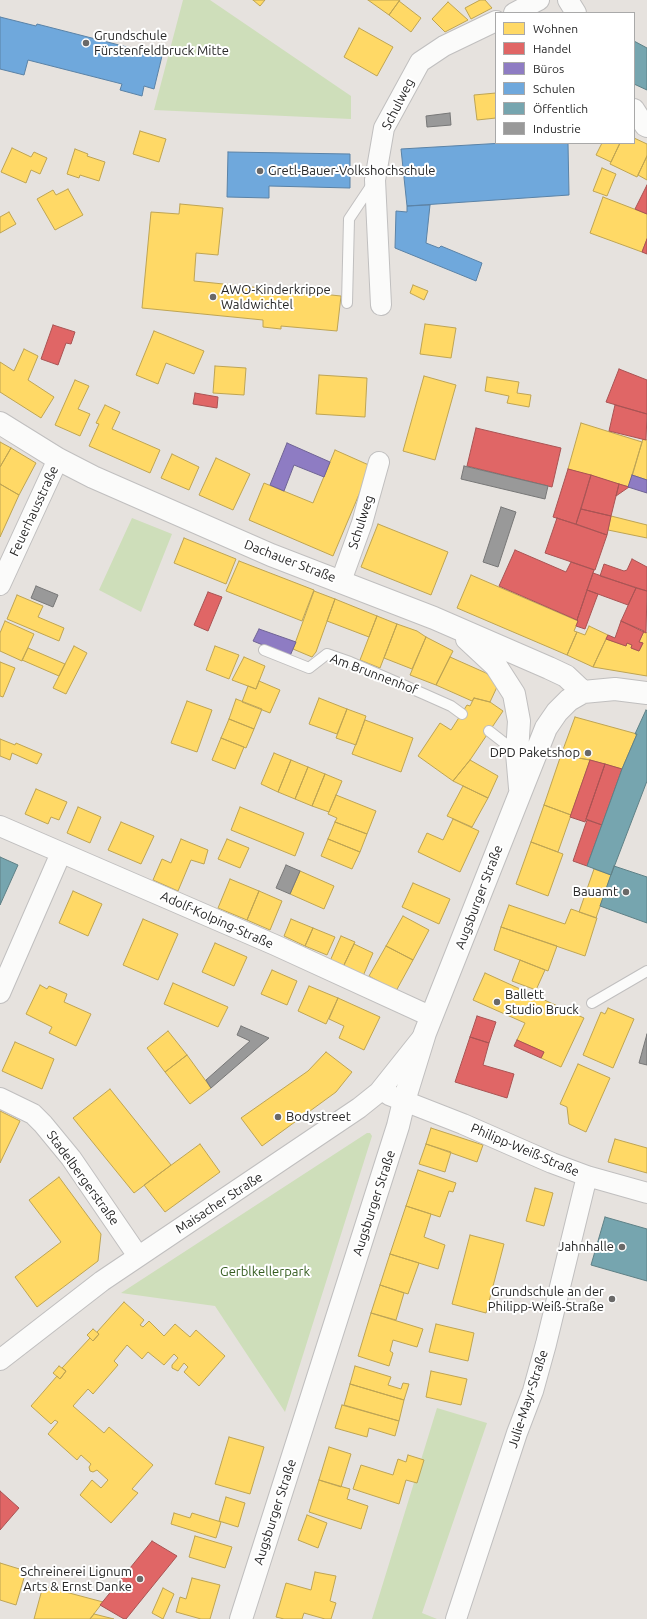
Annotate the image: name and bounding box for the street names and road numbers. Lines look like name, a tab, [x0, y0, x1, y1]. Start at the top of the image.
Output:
street label: Schulweg	[378, 76, 418, 132]
street label: Feuerhausstraße	[6, 463, 62, 559]
street label: Schulweg	[345, 493, 377, 551]
street label: Dachauer Straße	[242, 536, 338, 586]
street label: Am Brunnenhof	[328, 650, 420, 698]
street label: Augsburger Straße	[452, 843, 506, 951]
street label: Adolf-Kolping-Straße	[158, 888, 276, 952]
street label: Philipp-Weiß-Straße	[468, 1120, 582, 1180]
street label: Stadelbergerstraße	[43, 1128, 123, 1228]
street label: Augsburger Straße	[350, 1148, 398, 1258]
street label: Maisacher Straße	[173, 1169, 265, 1237]
street label: Julie-Mayr-Straße	[505, 1348, 551, 1450]
street label: Augsburger Straße	[251, 1457, 299, 1567]

